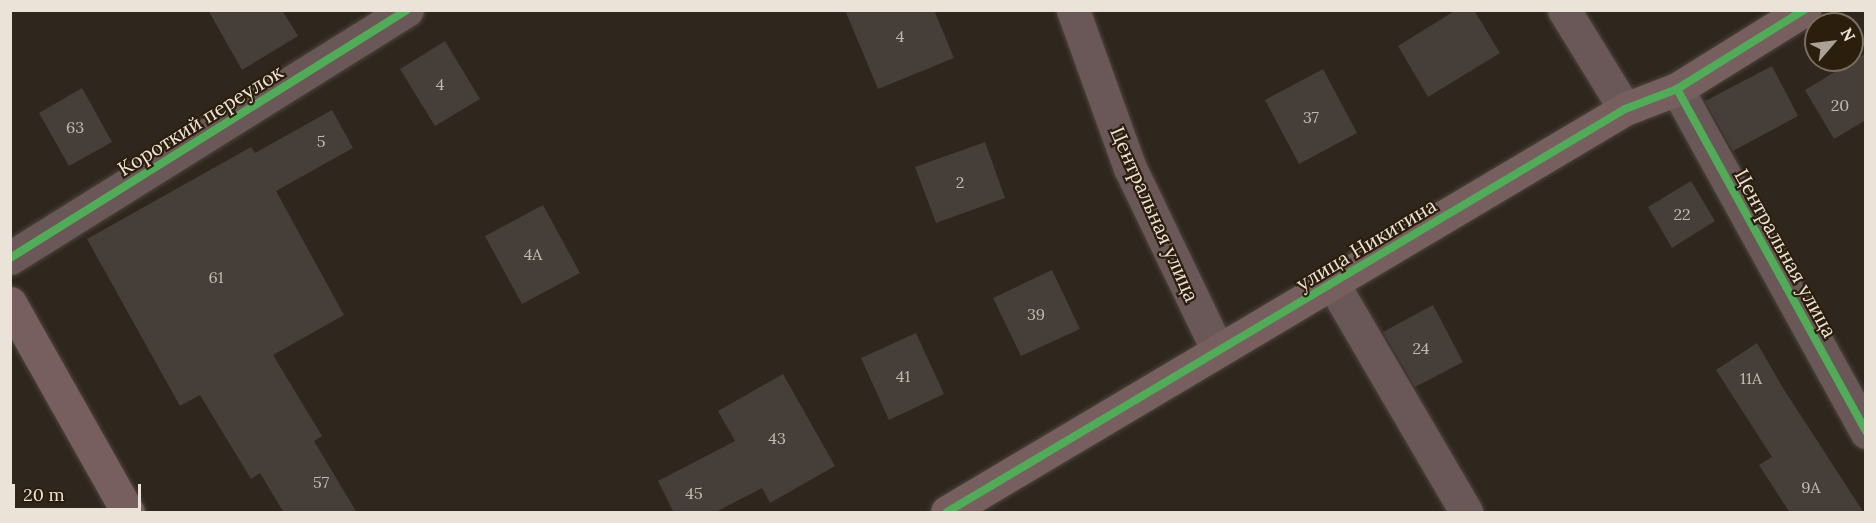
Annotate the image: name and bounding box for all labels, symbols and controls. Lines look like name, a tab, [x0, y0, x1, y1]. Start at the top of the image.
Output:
north arrow	[1804, 12, 1864, 72]
text: N	[1836, 24, 1860, 45]
house number: 4	[896, 26, 904, 46]
street label: Короткий переулок	[113, 59, 287, 181]
house number: 4	[436, 74, 444, 94]
house number: 20	[1831, 95, 1849, 115]
house number: 37	[1303, 107, 1319, 127]
house number: 63	[66, 117, 84, 137]
street label: Центральная улица	[1106, 123, 1204, 305]
house number: 5	[317, 131, 325, 151]
street label: Центральная улица	[1730, 165, 1842, 341]
house number: 2	[956, 172, 964, 192]
street label: улица Никитина	[1292, 193, 1440, 295]
house number: 22	[1673, 204, 1691, 224]
house number: 4А	[524, 244, 542, 264]
house number: 61	[208, 267, 224, 287]
house number: 39	[1027, 304, 1045, 324]
house number: 24	[1413, 338, 1429, 358]
house number: 41	[896, 366, 910, 386]
house number: 11А	[1740, 368, 1762, 388]
house number: 43	[768, 428, 786, 448]
scale bar	[15, 472, 144, 510]
house number: 57	[313, 472, 329, 492]
house number: 9А	[1801, 477, 1821, 497]
text: 20 m	[23, 483, 65, 506]
house number: 45	[685, 483, 703, 503]

